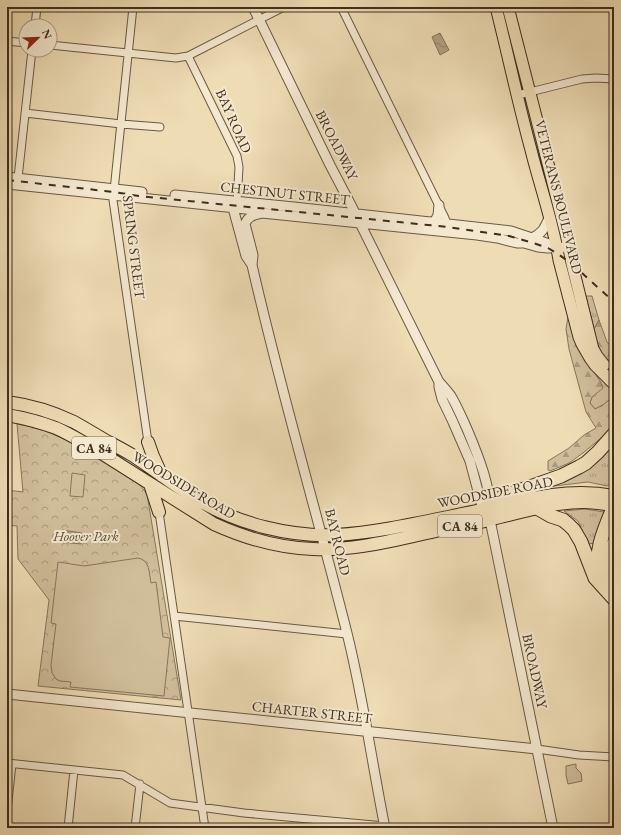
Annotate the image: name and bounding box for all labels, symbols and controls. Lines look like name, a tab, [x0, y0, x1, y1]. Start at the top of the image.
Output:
north arrow	[18, 18, 58, 58]
text: N	[39, 27, 55, 41]
street label: BAY ROAD	[212, 86, 256, 156]
street label: BROADWAY	[312, 107, 363, 184]
street label: VETERANS BOULEVARD	[531, 118, 587, 276]
street label: CHESTNUT STREET	[220, 177, 351, 209]
street label: SPRING STREET	[119, 194, 149, 300]
road number: CA 84	[72, 437, 116, 459]
street label: WOODSIDE ROAD	[129, 447, 239, 523]
street label: WOODSIDE ROAD	[436, 472, 555, 512]
street label: BAY ROAD	[321, 507, 355, 578]
road number: CA 84	[438, 515, 482, 537]
park label: Hoover Park	[52, 527, 119, 545]
street label: BROADWAY	[518, 632, 552, 711]
street label: CHARTER STREET	[251, 697, 374, 727]

